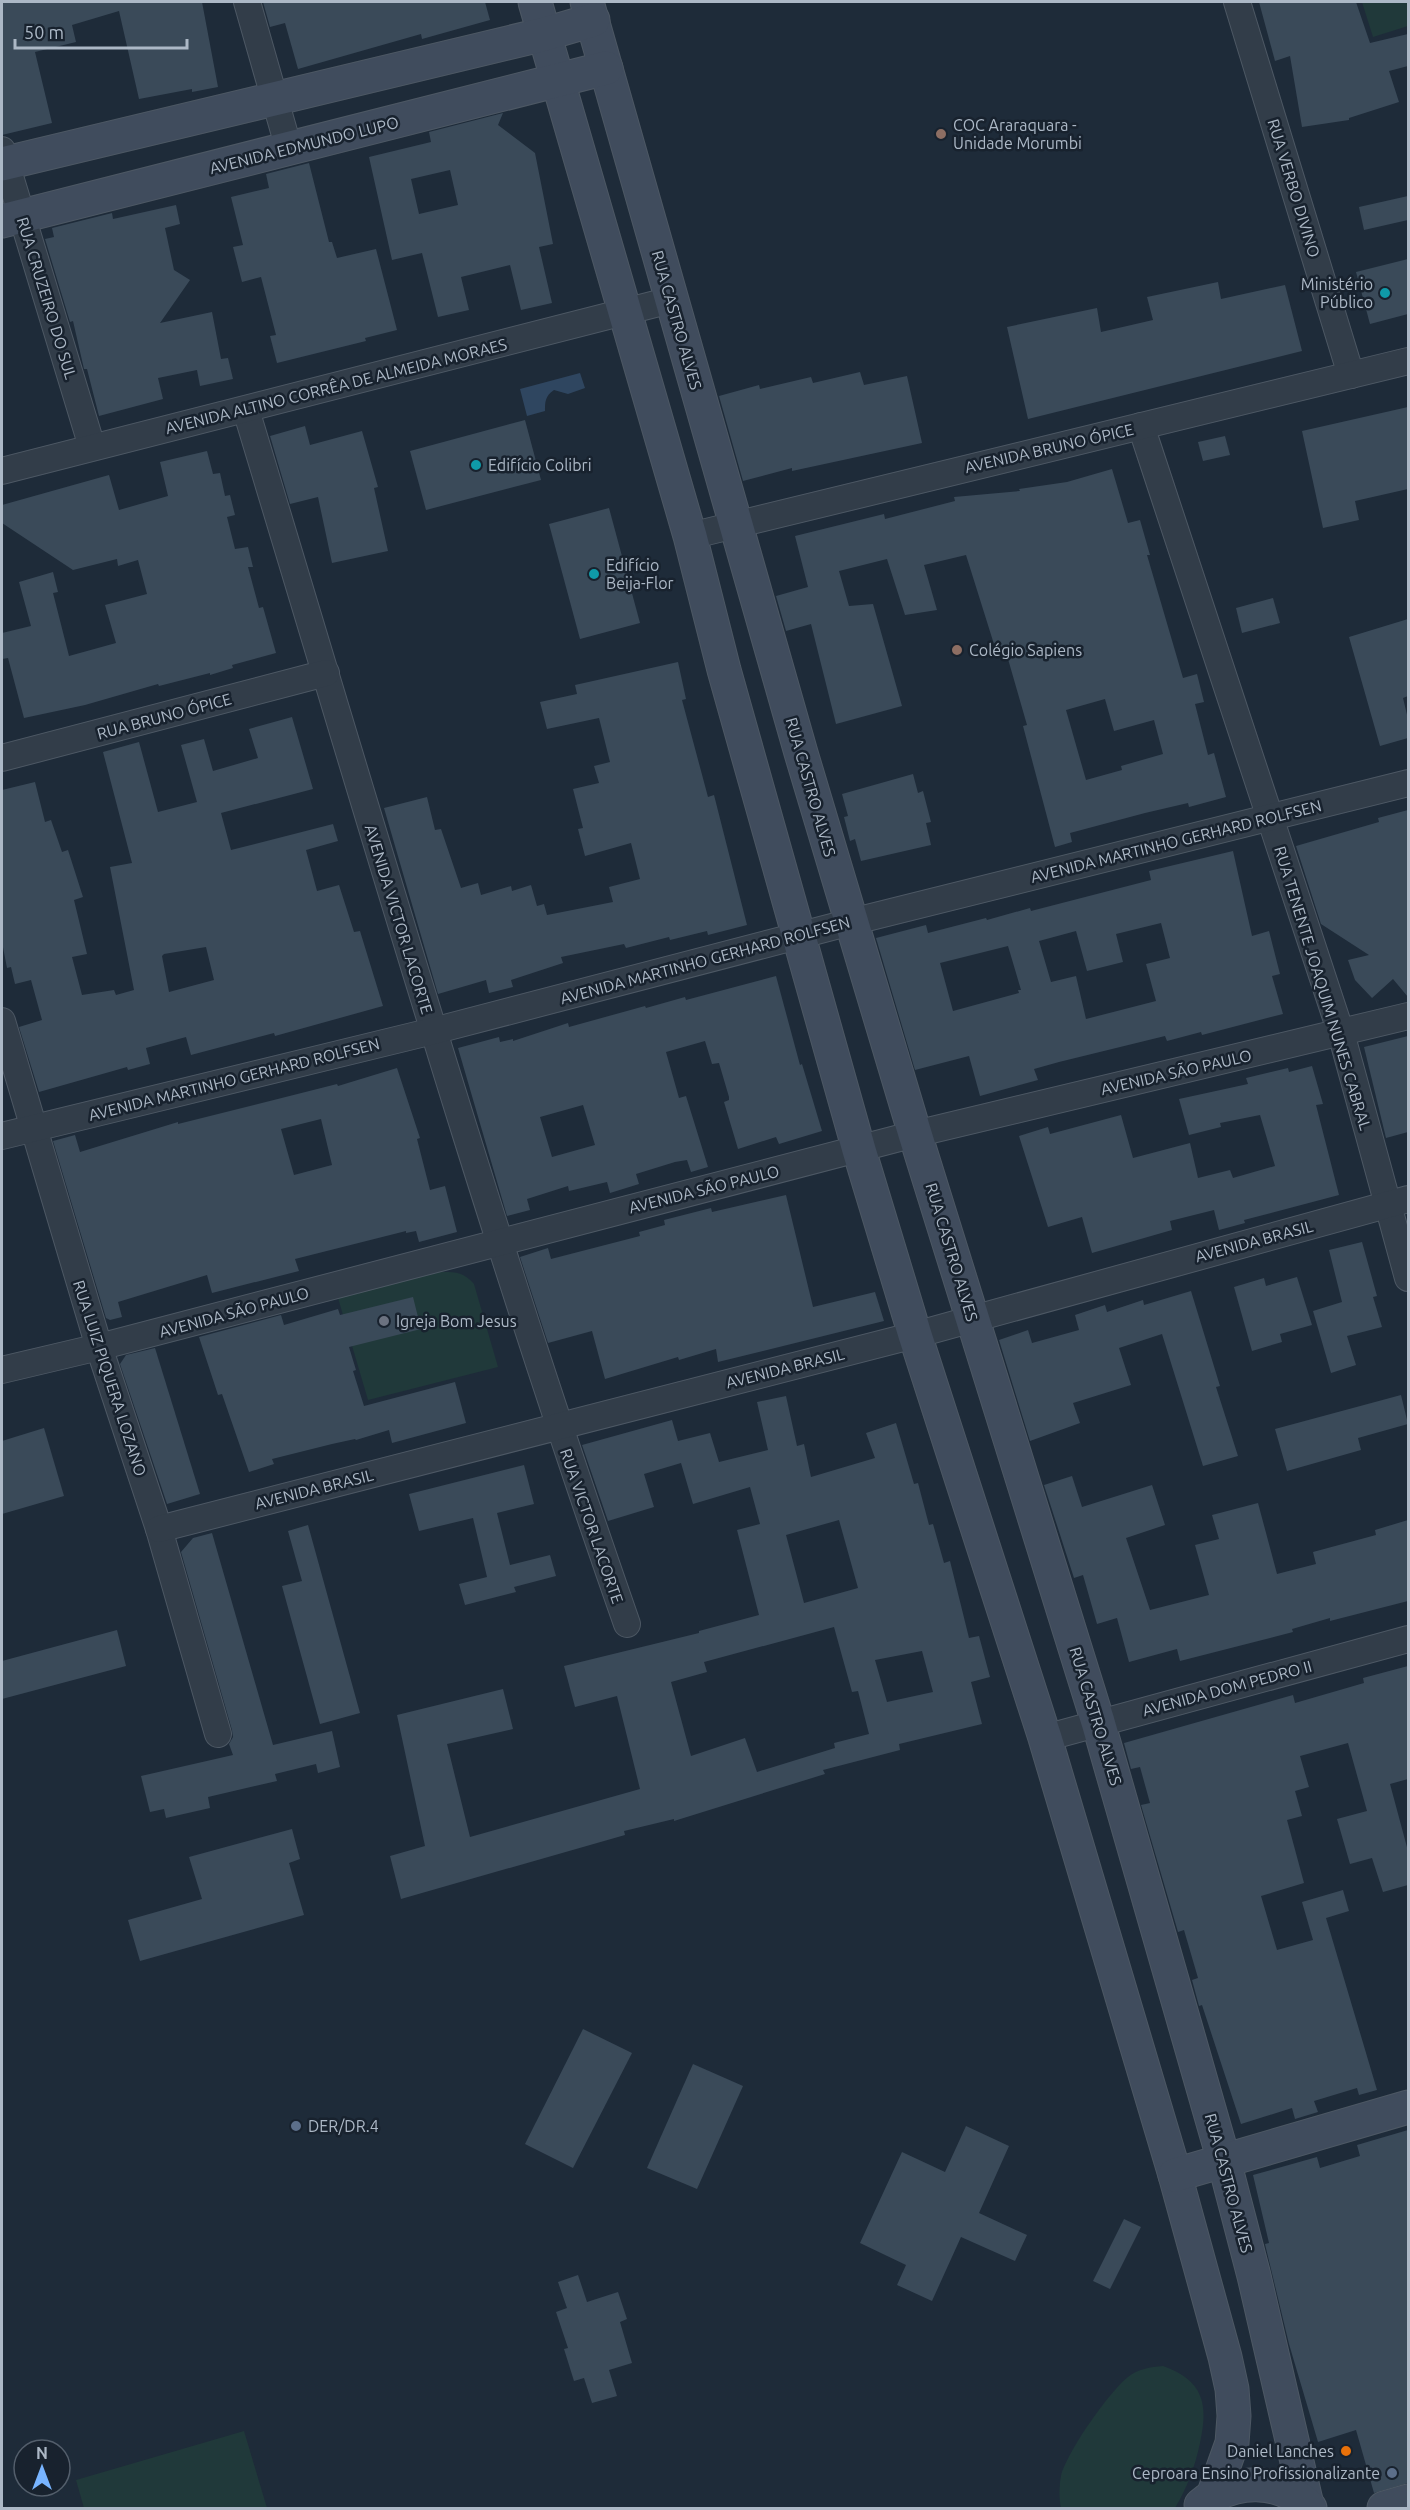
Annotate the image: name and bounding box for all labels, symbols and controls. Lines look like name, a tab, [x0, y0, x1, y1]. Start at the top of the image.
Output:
scale bar	[15, 12, 188, 50]
text: 50 m	[24, 22, 64, 42]
street label: AVENIDA EDMUNDO LUPO	[208, 113, 400, 177]
place label: COC Araraquara - Unidade Morumbi	[953, 116, 1082, 152]
street label: RUA VERBO DIVINO	[1264, 117, 1324, 259]
marker: COC Araraquara - Unidade Morumbi	[934, 127, 948, 141]
street label: RUA CRUZEIRO DO SUL	[14, 215, 80, 381]
street label: RUA CASTRO ALVES	[649, 248, 705, 392]
place label: Ministério Público	[1301, 275, 1373, 311]
marker: Ministério Público	[1378, 286, 1392, 300]
street label: AVENIDA ALTINO CORRÊA DE ALMEIDA MORAES	[163, 334, 509, 437]
street label: AVENIDA BRUNO ÓPICE	[963, 419, 1135, 476]
place label: Edifício Colibri	[488, 456, 592, 474]
marker: Edifício Colibri	[469, 458, 483, 472]
place label: Edifício Beija-Flor	[606, 556, 674, 592]
marker: Edifício Beija-Flor	[587, 567, 601, 581]
place label: Colégio Sapiens	[969, 641, 1082, 659]
marker: Colégio Sapiens	[950, 643, 964, 657]
street label: RUA BRUNO ÓPICE	[95, 688, 233, 743]
street label: RUA CASTRO ALVES	[783, 715, 839, 859]
street label: AVENIDA MARTINHO GERHARD ROLFSEN	[1029, 796, 1323, 886]
street label: AVENIDA VICTOR LACORTE	[362, 822, 436, 1016]
street label: RUA TENENTE JOAQUIM NUNES CABRAL	[1271, 844, 1375, 1132]
street label: AVENIDA MARTINHO GERHARD ROLFSEN	[558, 913, 852, 1007]
street label: AVENIDA MARTINHO GERHARD ROLFSEN	[87, 1034, 381, 1124]
street label: AVENIDA SÃO PAULO	[1099, 1045, 1253, 1098]
street label: AVENIDA SÃO PAULO	[627, 1161, 781, 1216]
street label: RUA CASTRO ALVES	[922, 1181, 982, 1323]
street label: AVENIDA BRASIL	[1193, 1217, 1315, 1265]
street label: RUA LUIZ PIQUERA LOZANO	[70, 1278, 150, 1478]
street label: AVENIDA SÃO PAULO	[157, 1282, 311, 1341]
place label: Igreja Bom Jesus	[396, 1312, 517, 1330]
marker: Igreja Bom Jesus	[377, 1314, 391, 1328]
street label: AVENIDA BRASIL	[724, 1345, 846, 1391]
street label: RUA VICTOR LACORTE	[557, 1446, 627, 1606]
street label: AVENIDA BRASIL	[253, 1466, 375, 1512]
street label: RUA CASTRO ALVES	[1066, 1645, 1126, 1787]
street label: AVENIDA DOM PEDRO II	[1140, 1657, 1314, 1719]
street label: RUA CASTRO ALVES	[1202, 2111, 1256, 2255]
place label: DER/DR.4	[308, 2117, 379, 2135]
marker: DER/DR.4	[289, 2119, 303, 2133]
north arrow	[12, 2438, 72, 2498]
place label: Daniel Lanches	[1227, 2442, 1334, 2460]
text: N	[36, 2444, 48, 2462]
marker: Daniel Lanches	[1339, 2444, 1353, 2458]
place label: Ceproara Ensino Profissionalizante	[1132, 2464, 1380, 2482]
marker: Ceproara Ensino Profissionalizante	[1385, 2466, 1399, 2480]

